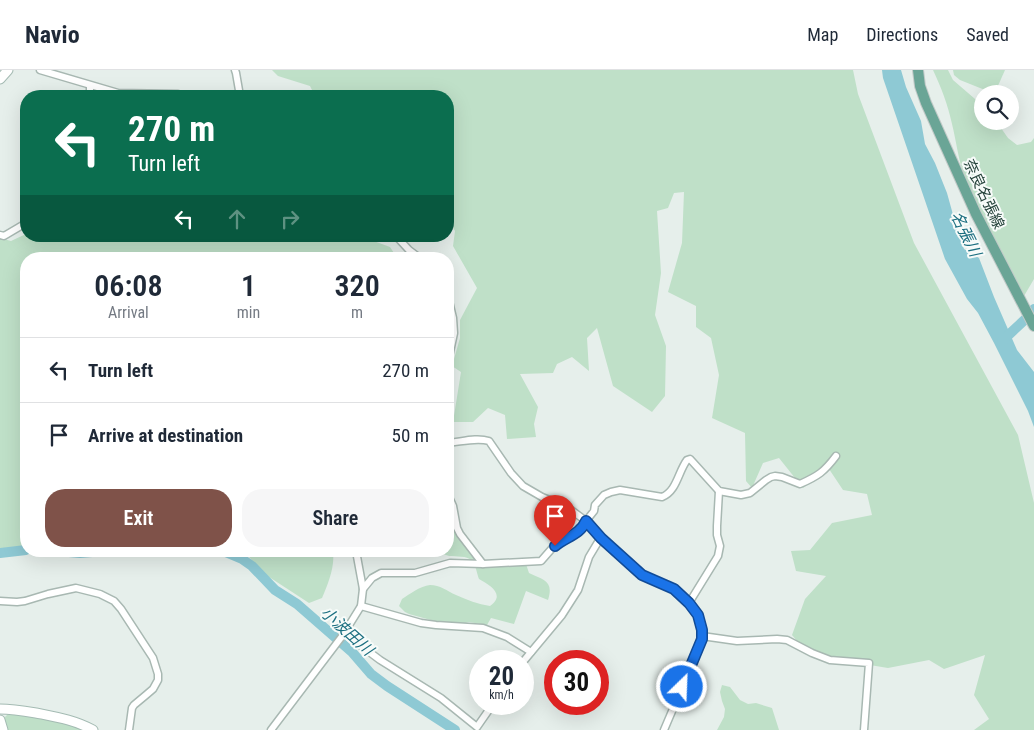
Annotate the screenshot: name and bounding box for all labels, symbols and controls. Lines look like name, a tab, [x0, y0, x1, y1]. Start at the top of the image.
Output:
text: Navio	[25, 21, 80, 49]
text: Map	[807, 24, 838, 45]
text: Directions	[866, 24, 938, 45]
text: Saved	[966, 24, 1009, 45]
map controls	[974, 85, 1019, 130]
button: search	[974, 85, 1019, 130]
text: 270 m	[128, 109, 215, 150]
icon: left	[45, 110, 110, 175]
text: Turn left	[128, 151, 200, 176]
street label: 奈良名張線	[960, 156, 1008, 232]
icon: left	[170, 205, 198, 233]
icon: ahead	[223, 205, 251, 233]
icon: right	[276, 205, 304, 233]
water label: 名張川	[947, 208, 986, 262]
text: 06:08	[94, 268, 163, 303]
text: 1	[241, 268, 256, 303]
text: 320	[334, 268, 380, 303]
text: Arrival	[108, 303, 149, 322]
text: min	[237, 303, 260, 322]
text: m	[351, 303, 363, 322]
icon: left	[45, 356, 73, 384]
text: Turn left	[88, 359, 153, 382]
text: 270 m	[382, 359, 429, 382]
icon: arrive	[45, 421, 73, 449]
text: Arrive at destination	[88, 424, 243, 447]
text: 50 m	[392, 424, 429, 447]
button: Exit	[45, 489, 232, 547]
button: Share	[242, 489, 429, 547]
pin	[534, 495, 576, 546]
icon: arrive	[541, 502, 569, 530]
water label: 小波田川	[317, 603, 379, 661]
speed limit sign: 30	[544, 650, 609, 715]
position arrow	[655, 660, 707, 712]
text: 20	[489, 662, 514, 691]
text: km/h	[489, 688, 514, 702]

